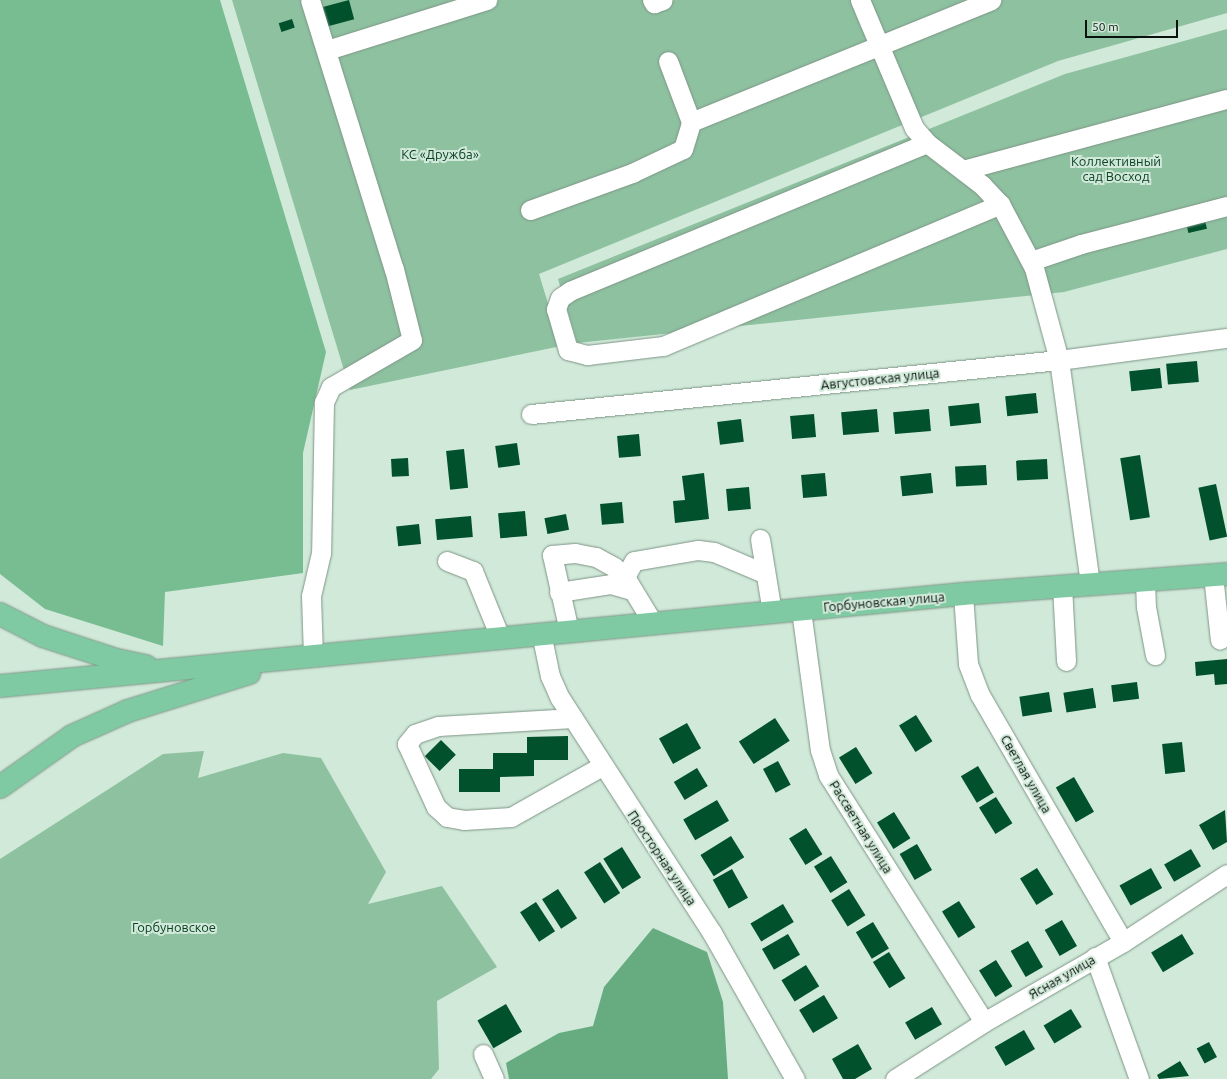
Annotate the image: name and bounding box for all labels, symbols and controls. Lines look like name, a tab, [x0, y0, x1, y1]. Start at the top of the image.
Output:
scale bar	[1087, 12, 1180, 38]
text: 50 m	[1092, 20, 1119, 33]
park label: КС «Дружба»	[401, 146, 479, 162]
park label: Коллективный сад Восход	[1071, 154, 1161, 185]
street label: Августовская улица	[820, 365, 940, 393]
street label: Горбуновская улица	[823, 589, 945, 615]
street label: Светлая улица	[997, 732, 1055, 816]
street label: Рассветная улица	[826, 778, 896, 876]
street label: Просторная улица	[624, 808, 700, 908]
park label: Горбуновское	[132, 919, 216, 935]
street label: Ясная улица	[1026, 952, 1098, 1002]

